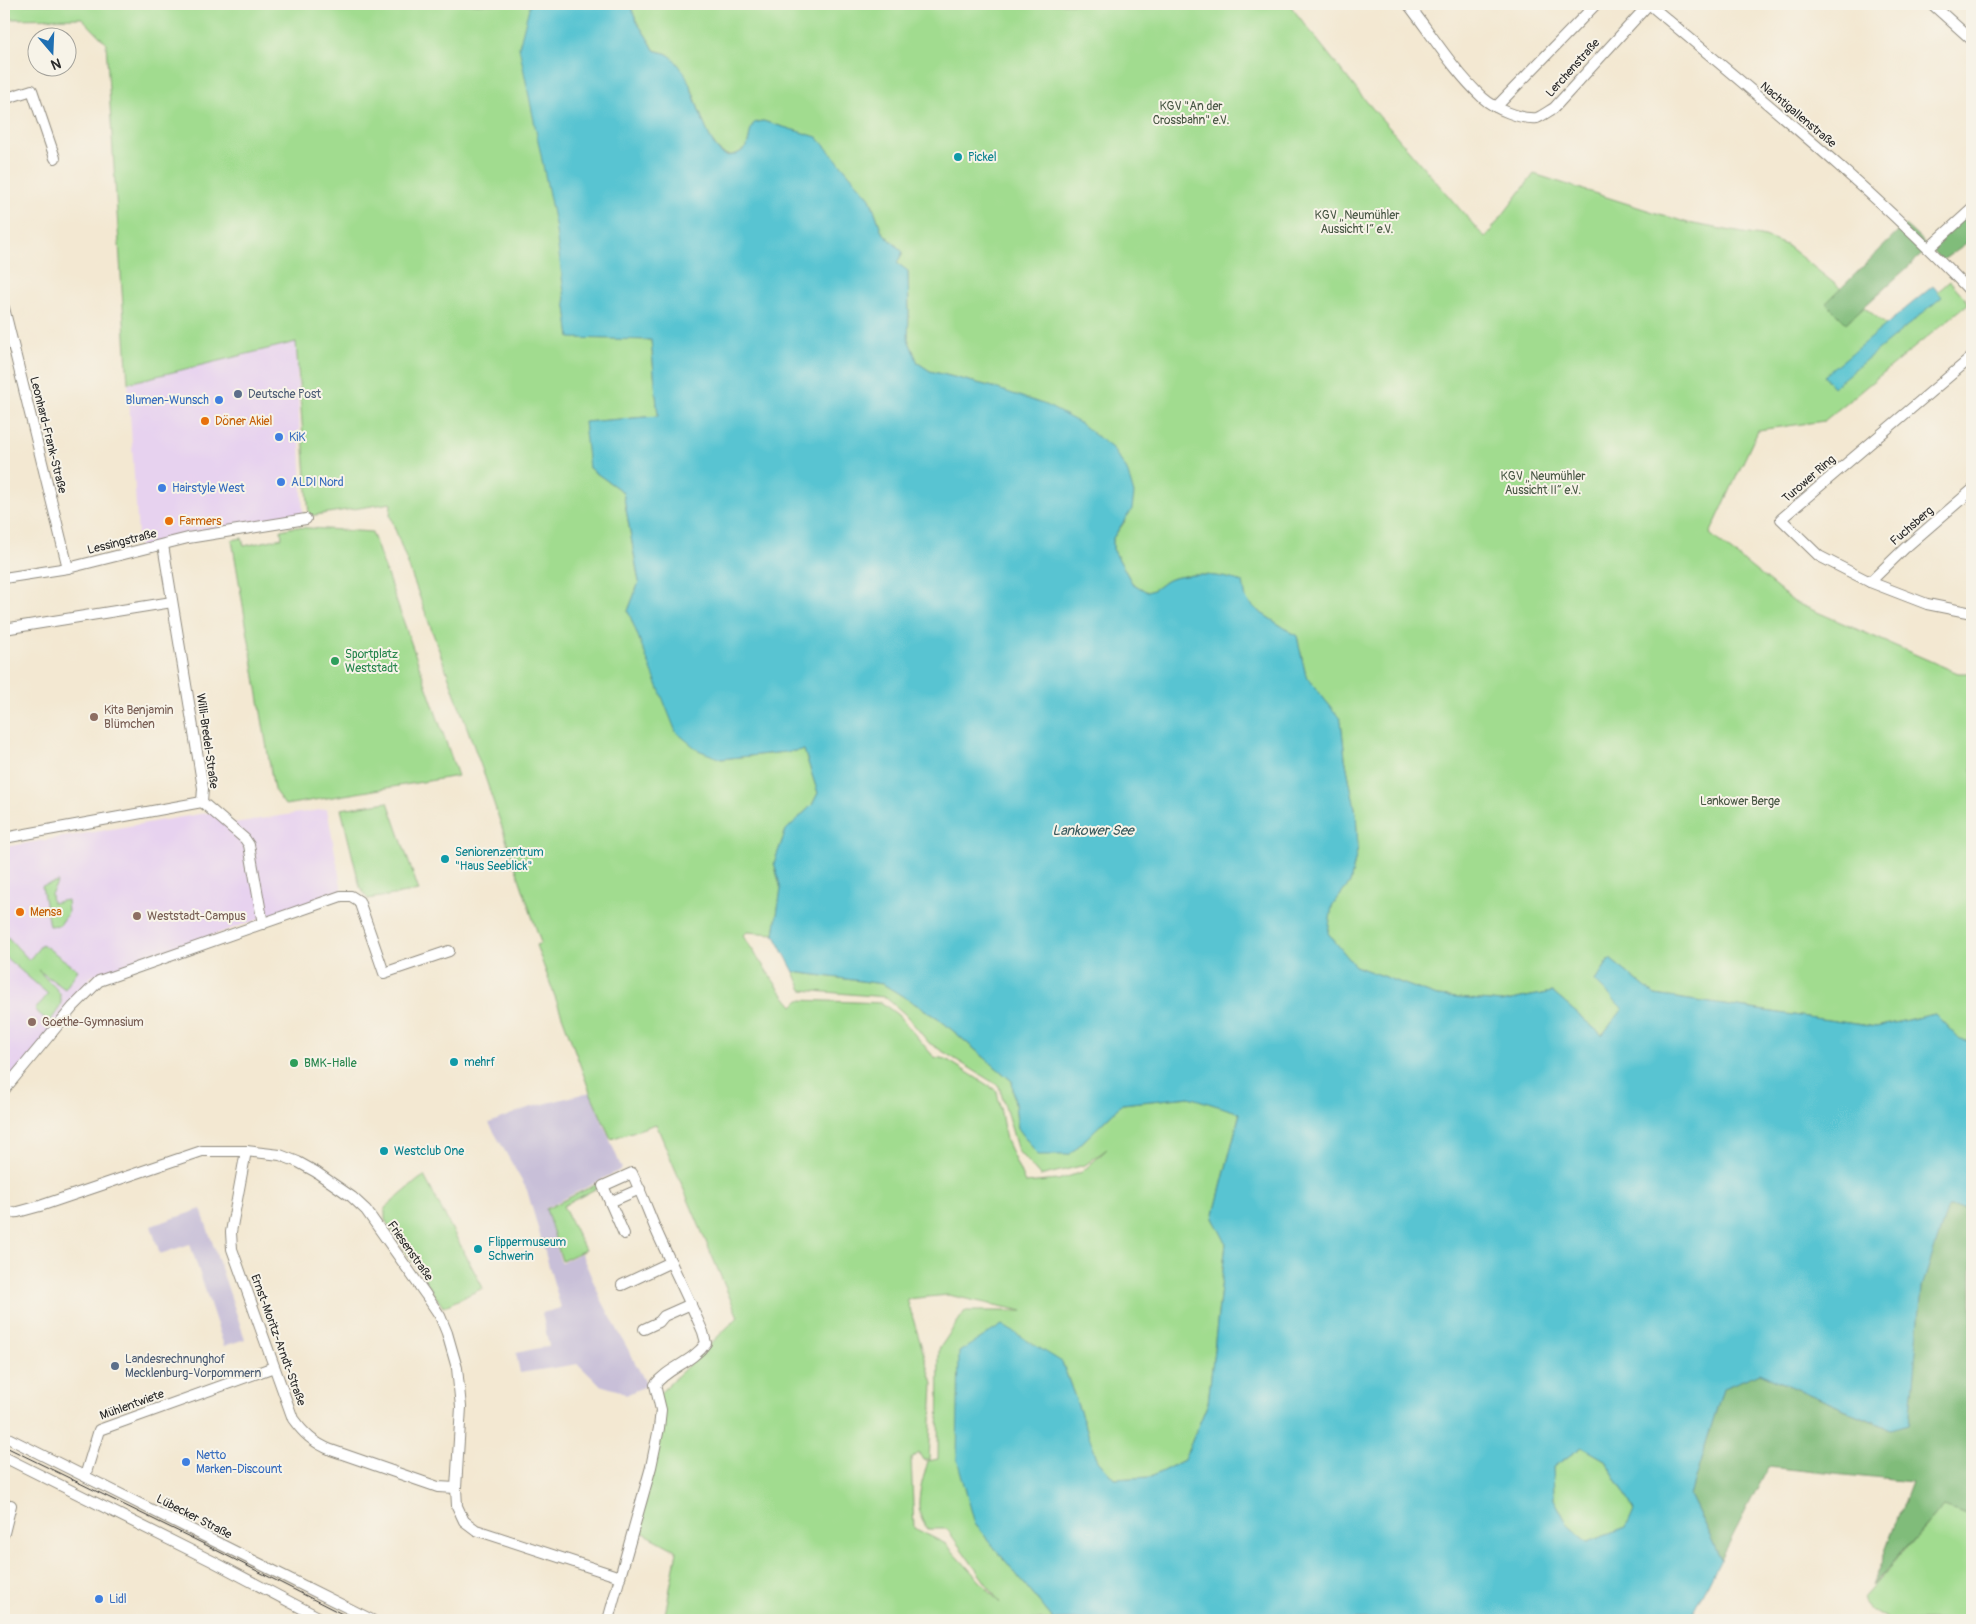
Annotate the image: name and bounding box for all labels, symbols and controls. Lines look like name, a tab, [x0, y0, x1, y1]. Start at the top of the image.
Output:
north arrow	[28, 28, 78, 78]
street label: Lerchenstraße	[1543, 36, 1603, 100]
text: N	[49, 54, 63, 73]
street label: Nachtigallenstraße	[1757, 79, 1839, 151]
park label: KGV "An der Crossbahn" e.V.	[1153, 99, 1229, 128]
place label: Pickel	[968, 150, 997, 165]
marker: Pickel	[952, 151, 964, 163]
park label: KGV „Neumühler Aussicht I“ e.V.	[1315, 208, 1400, 237]
street label: Leonhard-Frank-Straße	[26, 375, 70, 495]
place label: Deutsche Post	[248, 387, 321, 402]
marker: Deutsche Post	[232, 388, 244, 400]
place label: Blumen-Wunsch	[126, 393, 209, 408]
marker: Blumen-Wunsch	[213, 394, 225, 406]
place label: Döner Akiel	[215, 414, 273, 429]
marker: Döner Akiel	[199, 415, 211, 427]
place label: KiK	[289, 430, 306, 445]
marker: KiK	[273, 431, 285, 443]
street label: Turower Ring	[1779, 452, 1839, 506]
park label: KGV „Neumühler Aussicht II“ e.V.	[1501, 469, 1586, 498]
place label: ALDI Nord	[291, 475, 344, 490]
marker: ALDI Nord	[275, 476, 287, 488]
place label: Hairstyle West	[172, 481, 245, 496]
marker: Hairstyle West	[156, 482, 168, 494]
street label: Fuchsberg	[1887, 503, 1937, 549]
place label: Farmers	[179, 514, 222, 529]
marker: Farmers	[163, 515, 175, 527]
street label: Lessingstraße	[86, 526, 158, 558]
place label: Sportplatz Weststadt	[345, 647, 398, 676]
marker: Sportplatz Weststadt	[329, 655, 341, 667]
street label: Willi-Bredel-Straße	[193, 692, 221, 790]
place label: Kita Benjamin Blümchen	[104, 703, 174, 732]
marker: Kita Benjamin Blümchen	[88, 711, 100, 723]
park label: Lankower Berge	[1700, 794, 1780, 809]
water label: Lankower See	[1052, 822, 1136, 839]
place label: Seniorenzentrum "Haus Seeblick"	[455, 845, 544, 874]
marker: Seniorenzentrum "Haus Seeblick"	[439, 853, 451, 865]
place label: Mensa	[30, 905, 62, 920]
marker: Mensa	[14, 906, 26, 918]
place label: Weststadt-Campus	[147, 909, 246, 924]
marker: Weststadt-Campus	[131, 910, 143, 922]
place label: Goethe-Gymnasium	[42, 1015, 144, 1030]
marker: Goethe-Gymnasium	[26, 1016, 38, 1028]
place label: mehrf	[464, 1055, 495, 1070]
place label: BMK-Halle	[304, 1056, 357, 1071]
marker: mehrf	[448, 1056, 460, 1068]
marker: BMK-Halle	[288, 1057, 300, 1069]
place label: Westclub One	[394, 1144, 464, 1159]
marker: Westclub One	[378, 1145, 390, 1157]
street label: Friesenstraße	[384, 1218, 436, 1284]
place label: Flippermuseum Schwerin	[488, 1235, 566, 1264]
marker: Flippermuseum Schwerin	[472, 1243, 484, 1255]
street label: Ernst-Moritz-Arndt-Straße	[247, 1272, 309, 1408]
place label: Landesrechnunghof Mecklenburg-Vorpommern	[125, 1352, 262, 1381]
marker: Landesrechnunghof Mecklenburg-Vorpommern	[109, 1360, 121, 1372]
street label: Mühlentwiete	[98, 1386, 166, 1424]
place label: Netto Marken-Discount	[196, 1448, 282, 1477]
marker: Netto Marken-Discount	[180, 1456, 192, 1468]
street label: Lübecker Straße	[154, 1492, 234, 1543]
place label: Lidl	[109, 1592, 127, 1607]
marker: Lidl	[93, 1593, 105, 1605]

